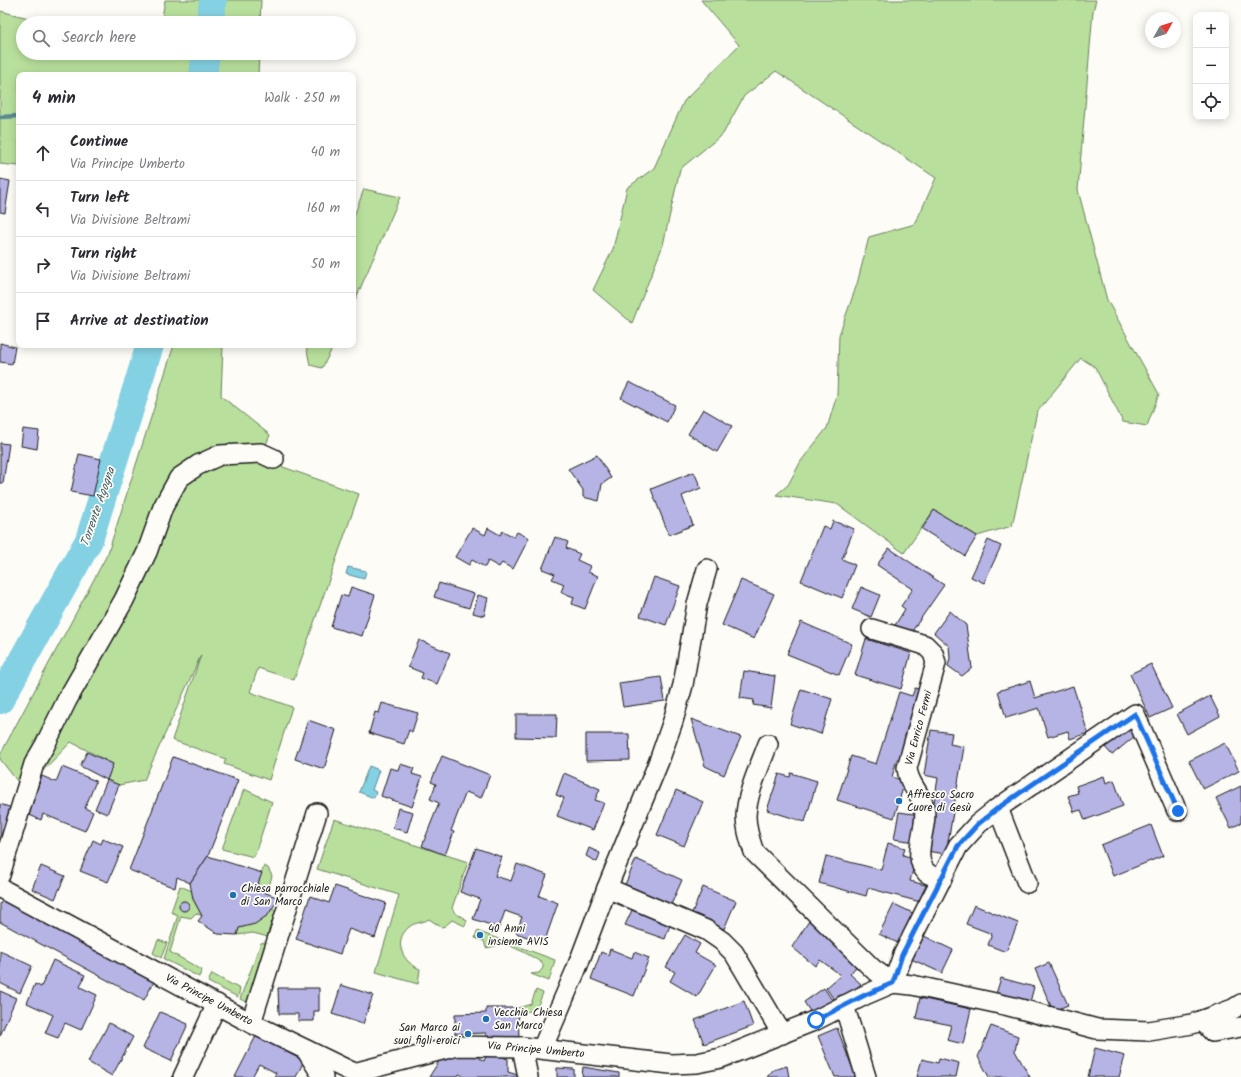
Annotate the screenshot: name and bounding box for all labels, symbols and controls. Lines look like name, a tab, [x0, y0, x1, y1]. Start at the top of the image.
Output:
north arrow	[1145, 12, 1181, 48]
map controls	[1193, 12, 1229, 120]
button: +	[1193, 12, 1229, 48]
search box	[16, 16, 356, 60]
text: Search here	[62, 26, 136, 50]
icon: search	[30, 27, 52, 49]
button: −	[1193, 48, 1229, 84]
button: locate	[1193, 84, 1229, 120]
text: 4 min	[32, 85, 76, 112]
text: Walk · 250 m	[264, 88, 340, 109]
text: Continue	[70, 130, 128, 154]
icon: ahead	[32, 142, 54, 164]
text: 40 m	[311, 142, 340, 163]
text: Via Principe Umberto	[70, 154, 185, 175]
text: Turn left	[70, 186, 130, 210]
icon: left	[32, 198, 54, 220]
text: 160 m	[307, 198, 340, 219]
text: Via Divisione Beltrami	[70, 210, 190, 231]
text: Turn right	[70, 242, 137, 266]
icon: right	[32, 254, 54, 276]
text: 50 m	[311, 254, 340, 275]
text: Via Divisione Beltrami	[70, 266, 190, 287]
text: Arrive at destination	[70, 309, 209, 333]
icon: arrive	[32, 310, 54, 332]
water label: Torrente Agogna	[76, 464, 121, 549]
street label: Via Enrico Fermi	[900, 688, 938, 767]
place label: Affresco Sacro Cuore di Gesù	[907, 786, 974, 817]
marker: Affresco Sacro Cuore di Gesù	[894, 796, 904, 806]
route end	[1169, 802, 1187, 820]
place label: Chiesa parrocchiale di San Marco	[241, 880, 329, 911]
marker: Chiesa parrocchiale di San Marco	[228, 890, 238, 900]
place label: 40 Anni insieme AVIS	[488, 920, 549, 951]
marker: 40 Anni insieme AVIS	[475, 930, 485, 940]
street label: Via Principe Umberto	[162, 969, 256, 1031]
place label: Vecchia Chiesa San Marco	[494, 1004, 563, 1035]
route start	[807, 1011, 825, 1029]
marker: Vecchia Chiesa San Marco	[481, 1014, 491, 1024]
place label: San Marco ai suoi figli eroici	[394, 1019, 460, 1050]
marker: San Marco ai suoi figli eroici	[463, 1029, 473, 1039]
street label: Via Principe Umberto	[487, 1037, 585, 1063]

